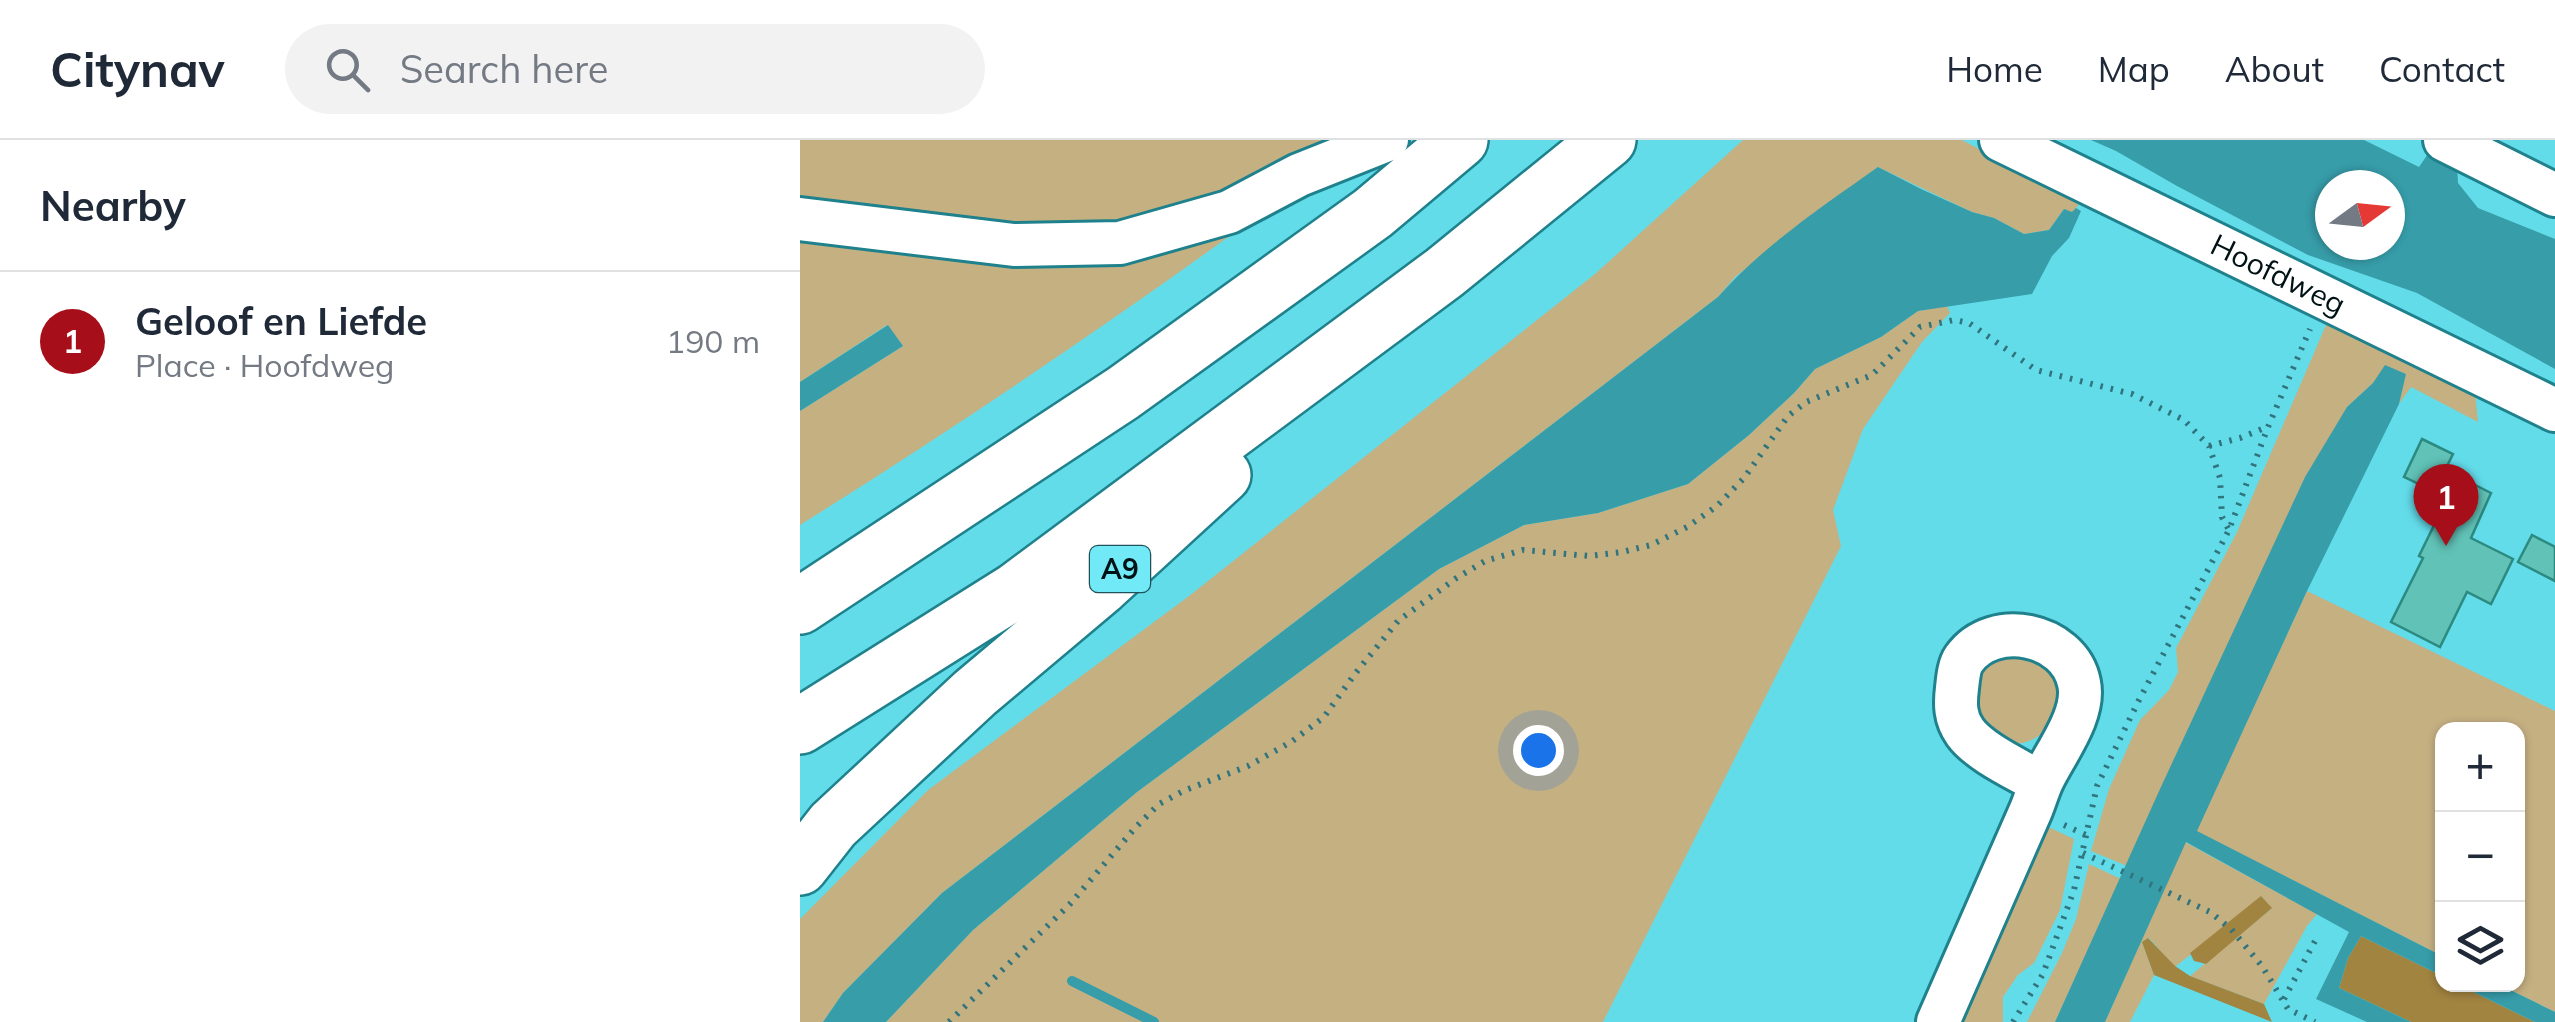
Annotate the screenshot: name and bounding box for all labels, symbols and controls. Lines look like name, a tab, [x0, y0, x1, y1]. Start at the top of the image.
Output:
search box	[285, 24, 985, 114]
text: Citynav	[50, 39, 225, 99]
icon: search	[320, 42, 375, 97]
text: Search here	[400, 45, 608, 93]
text: Home	[1946, 47, 2043, 91]
text: Map	[2098, 47, 2170, 91]
text: About	[2225, 47, 2324, 91]
text: Contact	[2379, 47, 2505, 91]
north arrow	[2315, 170, 2405, 260]
text: Nearby	[40, 179, 186, 232]
street label: Hoofdweg	[2205, 225, 2352, 323]
text: Geloof en Liefde	[135, 297, 427, 345]
text: 1	[63, 321, 82, 361]
text: 190 m	[666, 321, 760, 361]
text: Place · Hoofdweg	[135, 345, 394, 385]
pin: 1	[2414, 464, 2478, 546]
road number: A9	[1090, 546, 1150, 592]
map controls	[2435, 722, 2525, 992]
button: +	[2435, 722, 2525, 812]
your location	[1513, 725, 1564, 776]
button: −	[2435, 812, 2525, 902]
button: layers	[2435, 902, 2525, 992]

